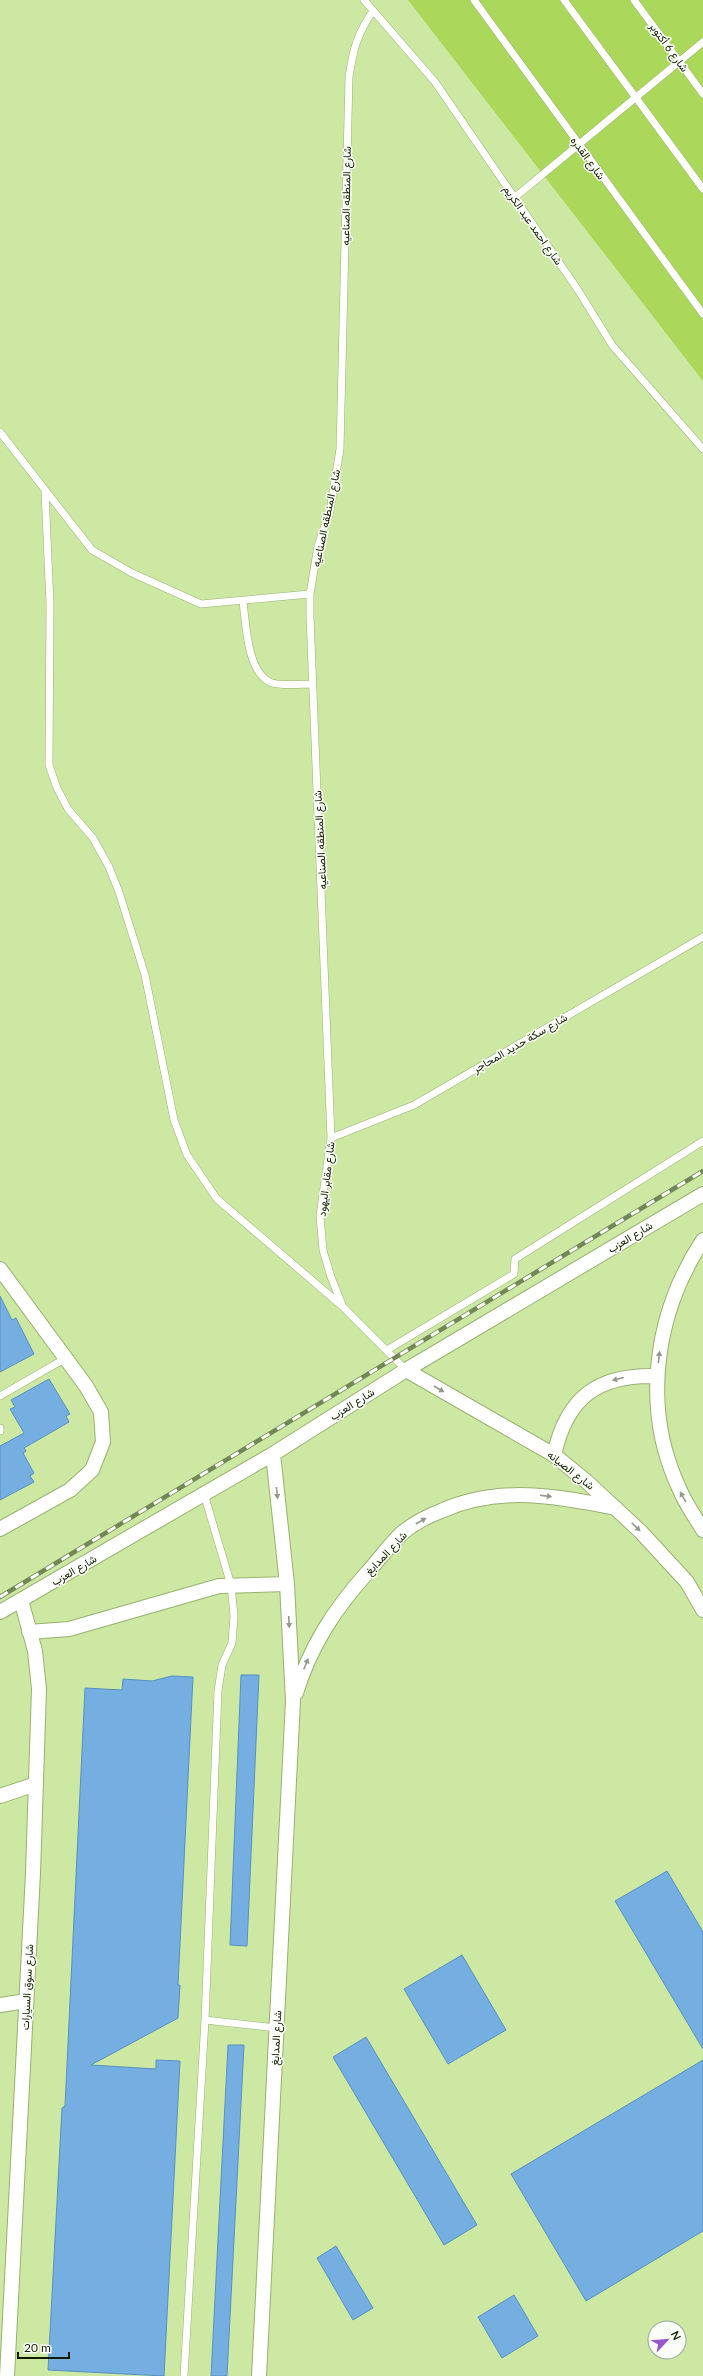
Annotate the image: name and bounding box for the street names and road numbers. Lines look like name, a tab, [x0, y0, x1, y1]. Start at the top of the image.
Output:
street label: شارع 6 أكتوبر	[645, 19, 692, 75]
street label: شارع القدره	[567, 134, 609, 183]
street label: شارع المنطقه الصناعيه	[338, 146, 355, 246]
street label: شارع احمد عبد الكريم	[499, 182, 566, 268]
street label: شارع المنطقه الصناعيه	[309, 468, 344, 568]
street label: شارع المنطقه الصناعيه	[310, 790, 331, 890]
street label: شارع سكة حديد المحاجر	[469, 1010, 571, 1077]
street label: شارع مقابر اليهود	[314, 1140, 339, 1217]
street label: شارع العزب	[605, 1218, 656, 1257]
street label: شارع العزب	[327, 1385, 378, 1424]
street label: شارع الصيانه	[544, 1447, 598, 1494]
street label: شارع المدابغ	[362, 1528, 411, 1579]
street label: شارع العزب	[49, 1551, 100, 1589]
street label: شارع سوق السيارات	[18, 1943, 37, 2030]
street label: شارع المدابغ	[268, 2010, 285, 2066]

